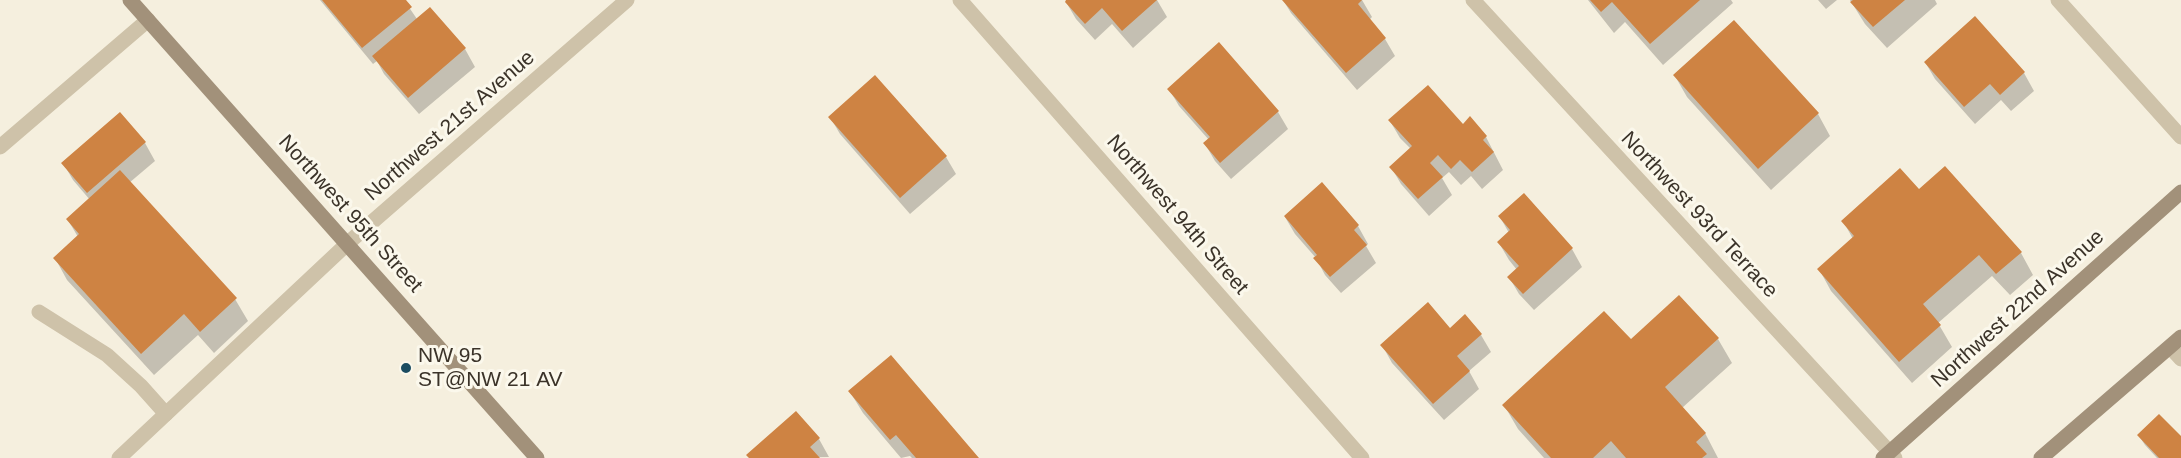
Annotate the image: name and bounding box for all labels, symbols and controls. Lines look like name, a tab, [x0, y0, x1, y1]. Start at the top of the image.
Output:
street label: Northwest 21st Avenue	[360, 45, 540, 207]
street label: Northwest 93rd Terrace	[1615, 127, 1783, 303]
street label: Northwest 95th Street	[273, 130, 427, 298]
street label: Northwest 94th Street	[1101, 130, 1253, 300]
street label: Northwest 22nd Avenue	[1926, 225, 2110, 393]
place label: NW 95 ST@NW 21 AV	[418, 343, 563, 393]
marker: NW 95 ST@NW 21 AV	[399, 361, 413, 375]

